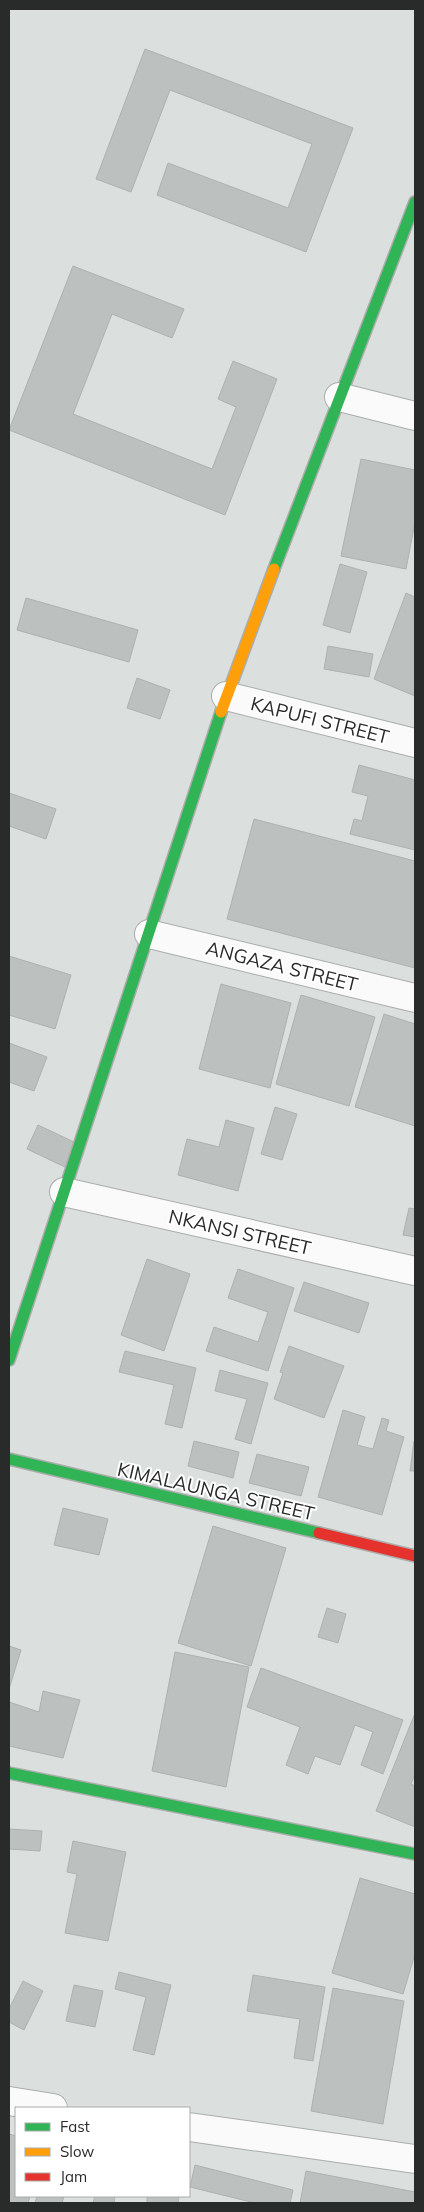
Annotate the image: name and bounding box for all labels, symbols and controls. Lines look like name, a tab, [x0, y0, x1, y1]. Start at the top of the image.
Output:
street label: KAPUFI STREET	[248, 691, 392, 749]
street label: ANGAZA STREET	[204, 936, 361, 997]
street label: NKANSI STREET	[166, 1204, 314, 1260]
street label: KIMALAUNGA STREET	[115, 1457, 317, 1525]
legend	[15, 2107, 190, 2197]
text: Fast	[60, 2117, 90, 2136]
text: Slow	[60, 2142, 94, 2161]
text: Jam	[60, 2167, 87, 2186]

